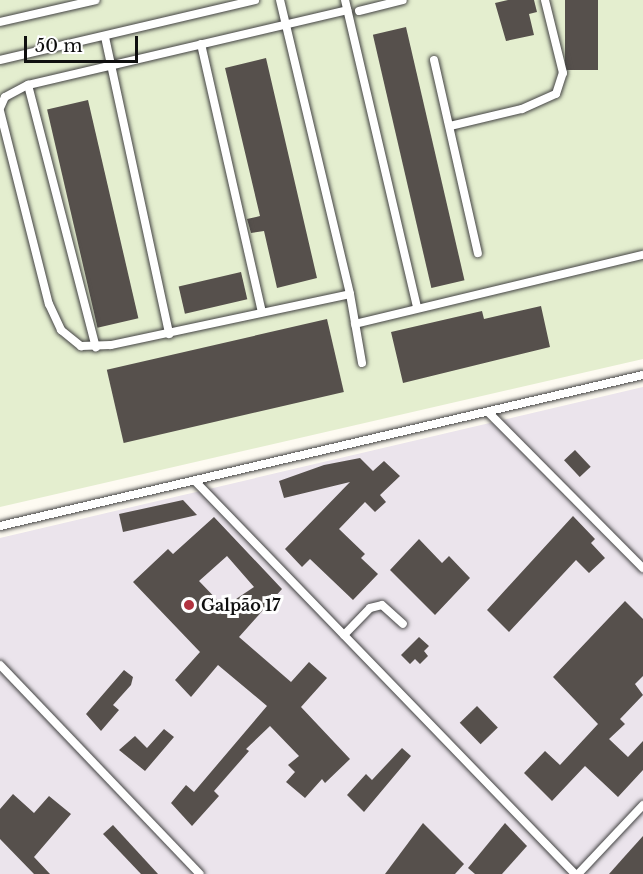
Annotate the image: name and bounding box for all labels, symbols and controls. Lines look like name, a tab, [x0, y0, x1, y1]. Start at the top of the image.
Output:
scale bar	[27, 24, 141, 62]
text: 50 m	[35, 35, 83, 57]
place label: Galpão 17	[201, 595, 280, 615]
marker: Galpão 17	[182, 598, 196, 612]

